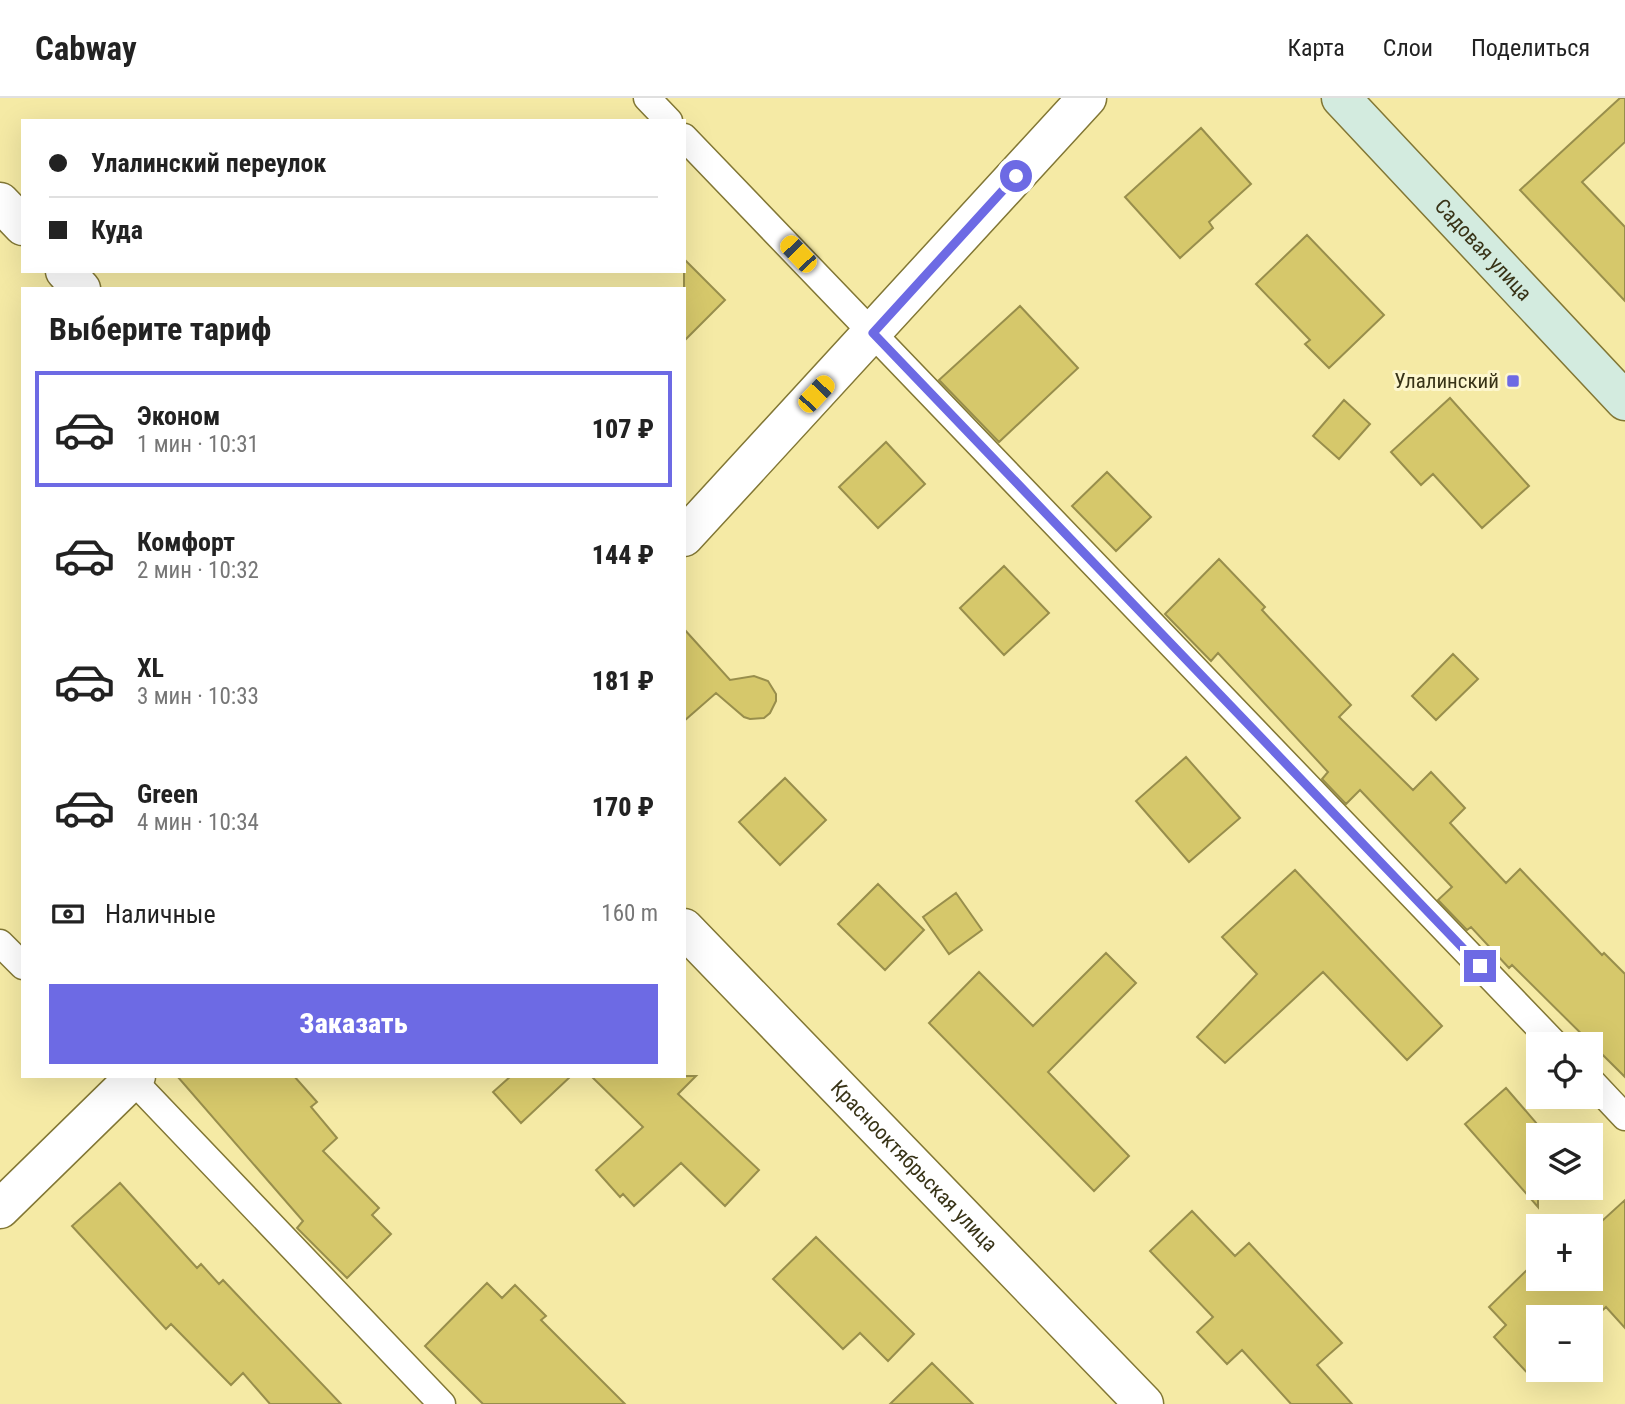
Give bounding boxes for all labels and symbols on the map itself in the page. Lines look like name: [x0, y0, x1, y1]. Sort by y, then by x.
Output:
route start: [1000, 160, 1032, 192]
street label: Садовая улица: [1430, 194, 1537, 305]
car: [776, 232, 821, 276]
place label: Улалинский: [1394, 369, 1499, 393]
car: [794, 371, 839, 417]
marker: Улалинский: [1505, 373, 1521, 389]
route end: [1464, 950, 1496, 982]
street label: Краснооктябрьская улица: [826, 1075, 1002, 1257]

